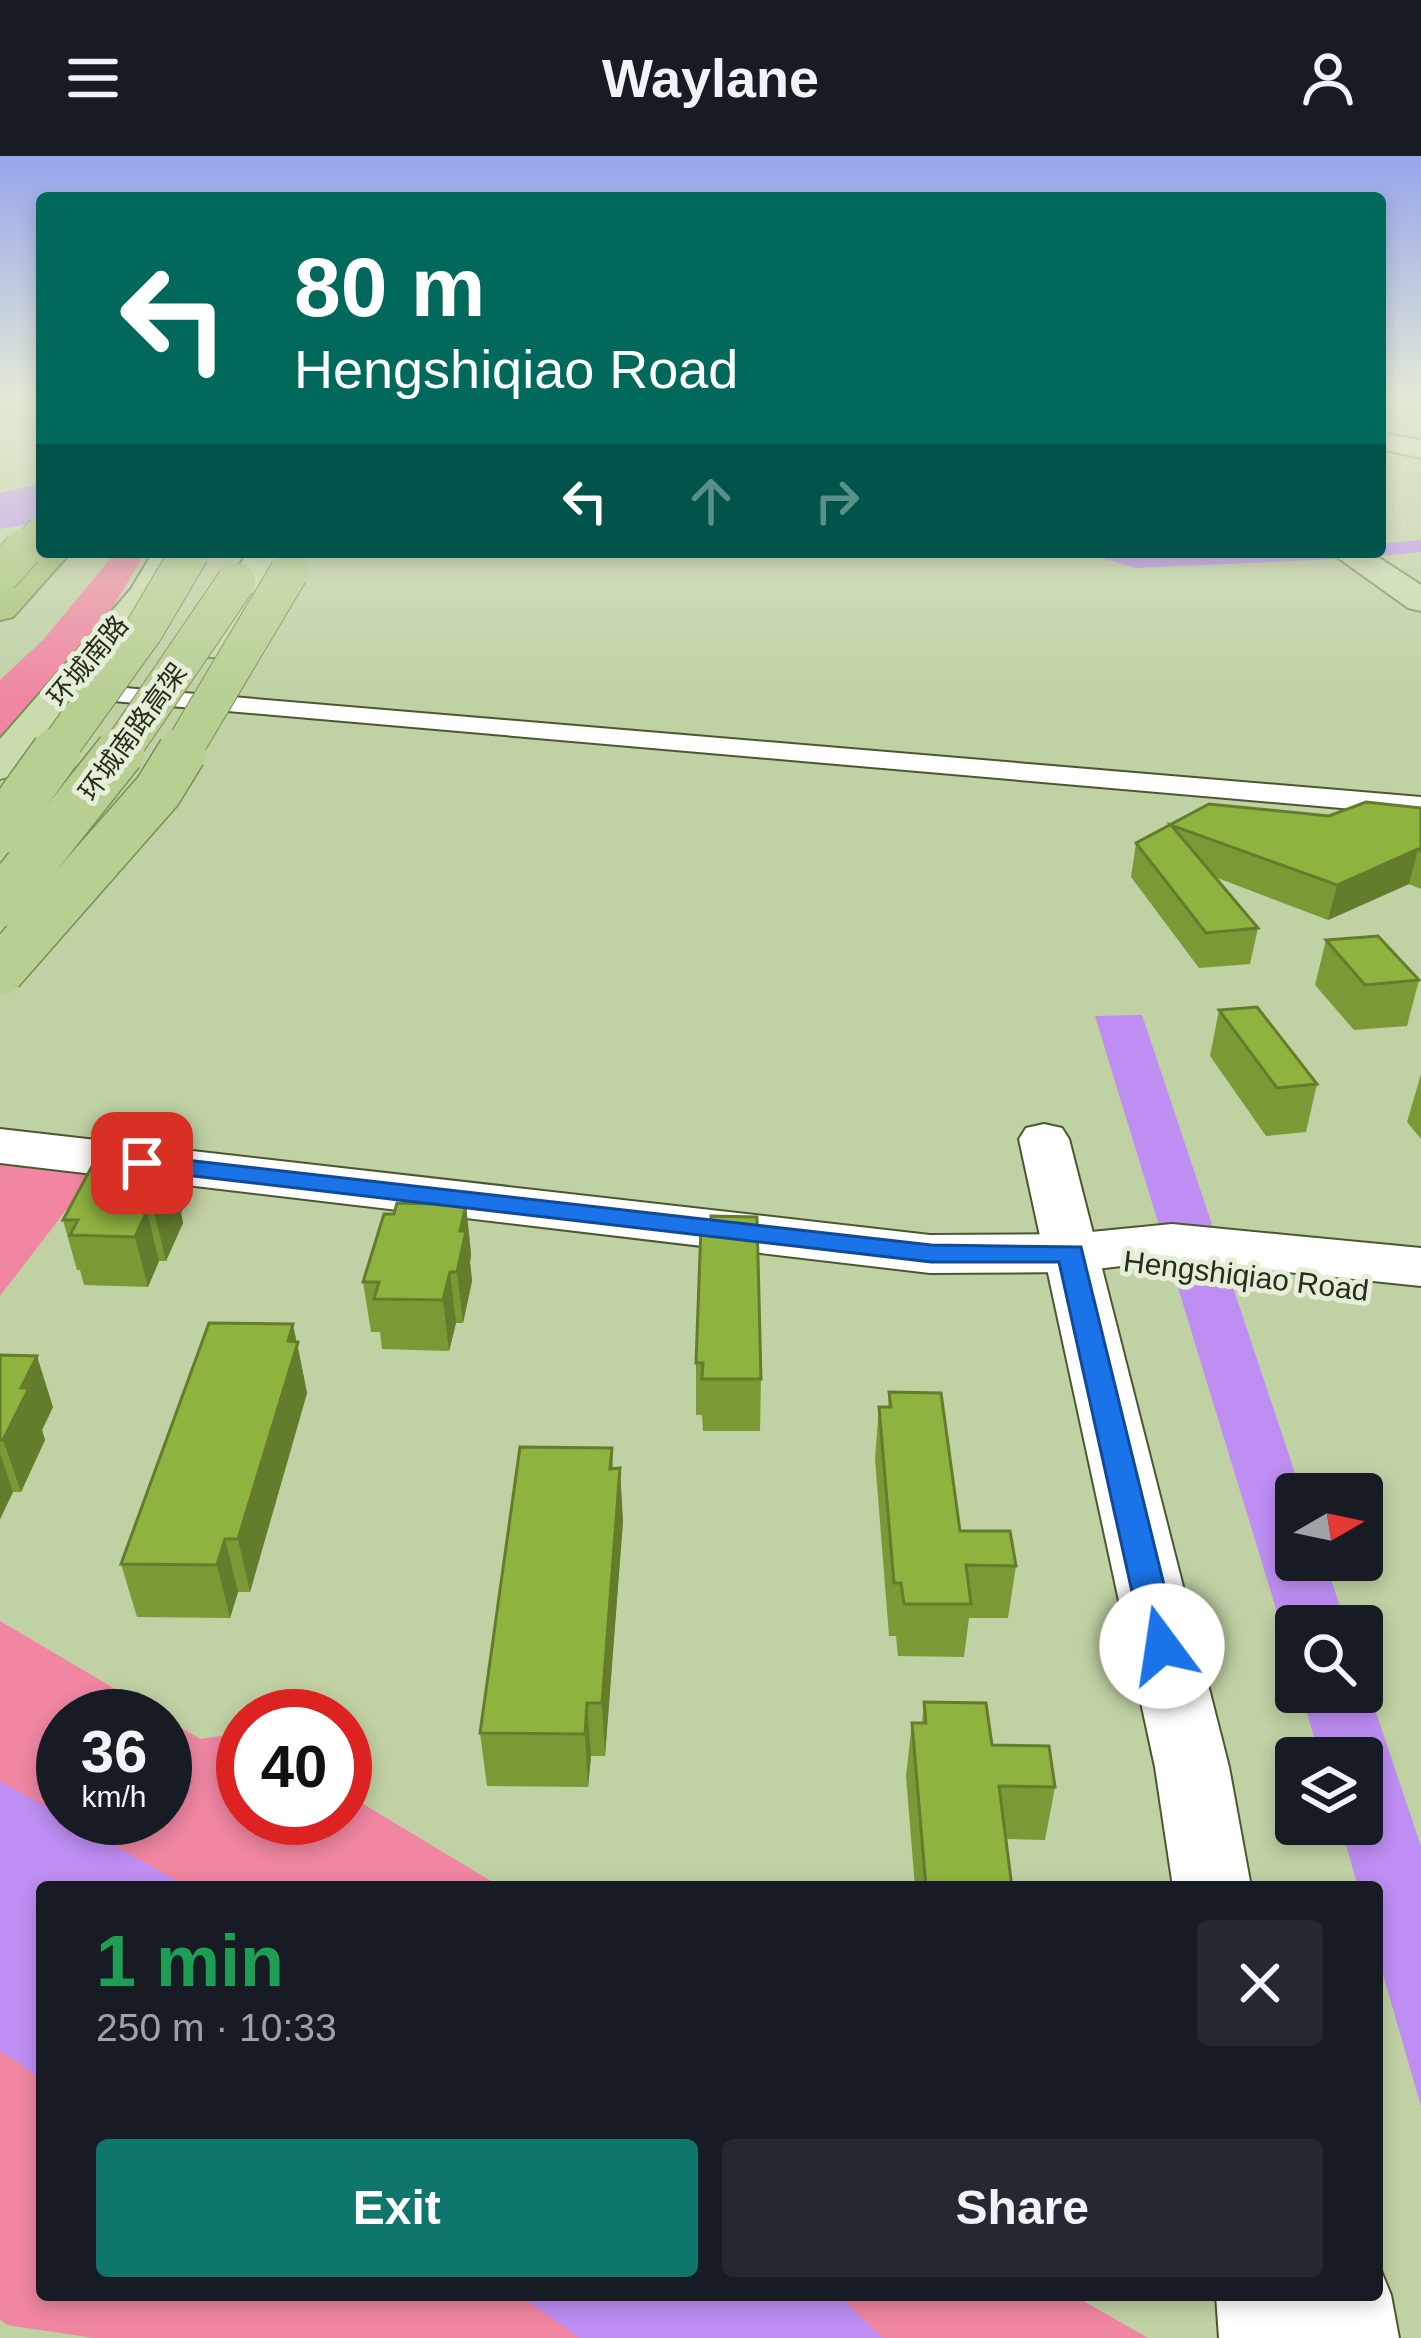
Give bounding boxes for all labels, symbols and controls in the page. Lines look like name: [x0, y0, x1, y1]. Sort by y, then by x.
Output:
icon: menu: [60, 45, 126, 111]
icon: person: [1295, 45, 1361, 111]
text: Waylane: [602, 48, 819, 108]
icon: left: [96, 240, 252, 396]
text: 80 m: [294, 240, 485, 334]
text: Hengshiqiao Road: [294, 339, 738, 399]
icon: left: [552, 468, 618, 534]
icon: ahead: [678, 468, 744, 534]
icon: right: [804, 468, 870, 534]
street label: 环城南路: [42, 610, 134, 712]
street label: 环城南路高架: [73, 658, 193, 806]
pin: [91, 1112, 193, 1214]
icon: arrive: [109, 1130, 175, 1196]
street label: Hengshiqiao Road: [1122, 1244, 1371, 1307]
north arrow: [1275, 1473, 1383, 1581]
map controls: [1275, 1473, 1383, 1845]
position arrow: [1099, 1583, 1225, 1709]
button: search: [1275, 1605, 1383, 1713]
speed limit sign: 40: [216, 1689, 372, 1845]
text: 36: [81, 1718, 147, 1785]
button: layers: [1275, 1737, 1383, 1845]
text: km/h: [81, 1780, 147, 1813]
button: close: [1197, 1920, 1323, 2046]
text: 1 min: [96, 1921, 284, 2001]
text: 250 m · 10:33: [96, 2006, 337, 2049]
button: Exit: [96, 2139, 698, 2277]
button: Share: [722, 2139, 1323, 2277]

